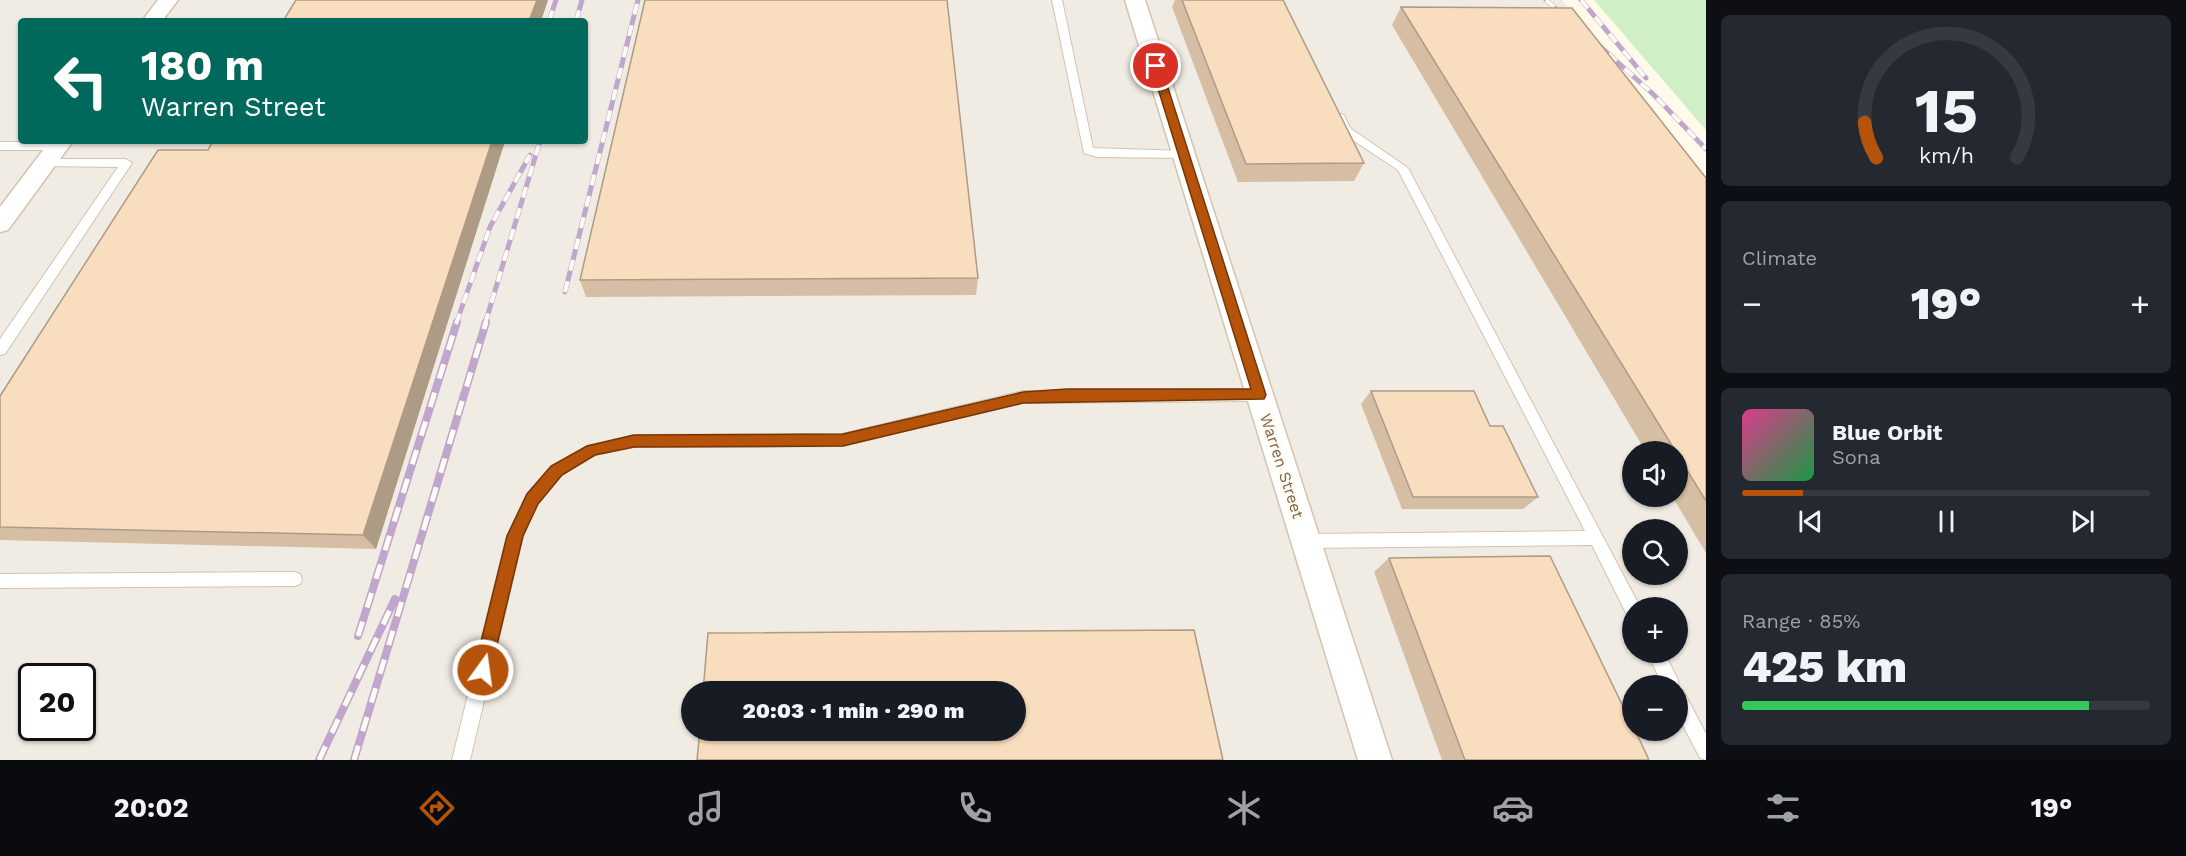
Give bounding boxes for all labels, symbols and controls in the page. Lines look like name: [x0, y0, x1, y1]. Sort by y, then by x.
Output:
pin: [1130, 40, 1181, 91]
text: 180 m: [141, 41, 264, 90]
icon: left: [42, 42, 120, 120]
icon: arrive: [1139, 49, 1172, 82]
text: 15: [1914, 74, 1978, 147]
text: Warren Street: [141, 91, 326, 123]
text: km/h: [1918, 143, 1974, 168]
text: Climate: [1742, 246, 1817, 270]
text: 19°: [1911, 277, 1981, 330]
text: −: [1742, 284, 1762, 323]
text: +: [2130, 284, 2150, 323]
street label: Warren Street: [1256, 411, 1308, 521]
text: Blue Orbit: [1832, 420, 1942, 445]
map controls: [1622, 441, 1688, 741]
button: sound: [1622, 441, 1688, 507]
text: Sona: [1832, 445, 1881, 469]
icon: previous: [1794, 505, 1827, 538]
icon: pause: [1930, 505, 1963, 538]
icon: next: [2066, 505, 2099, 538]
button: search: [1622, 519, 1688, 585]
button: +: [1622, 597, 1688, 663]
text: Range · 85%: [1742, 609, 1860, 633]
position arrow: [451, 638, 515, 702]
text: 425 km: [1742, 640, 1907, 693]
speed limit sign: 20: [18, 663, 96, 741]
button: −: [1622, 675, 1688, 741]
text: 20:03 · 1 min · 290 m: [743, 698, 964, 723]
icon: directions: [416, 787, 458, 829]
icon: music: [685, 787, 727, 829]
icon: phone: [954, 787, 996, 829]
icon: climate: [1223, 787, 1265, 829]
icon: car: [1492, 787, 1534, 829]
icon: filters: [1762, 787, 1804, 829]
text: 20:02: [114, 792, 189, 824]
text: 19°: [2031, 792, 2072, 824]

